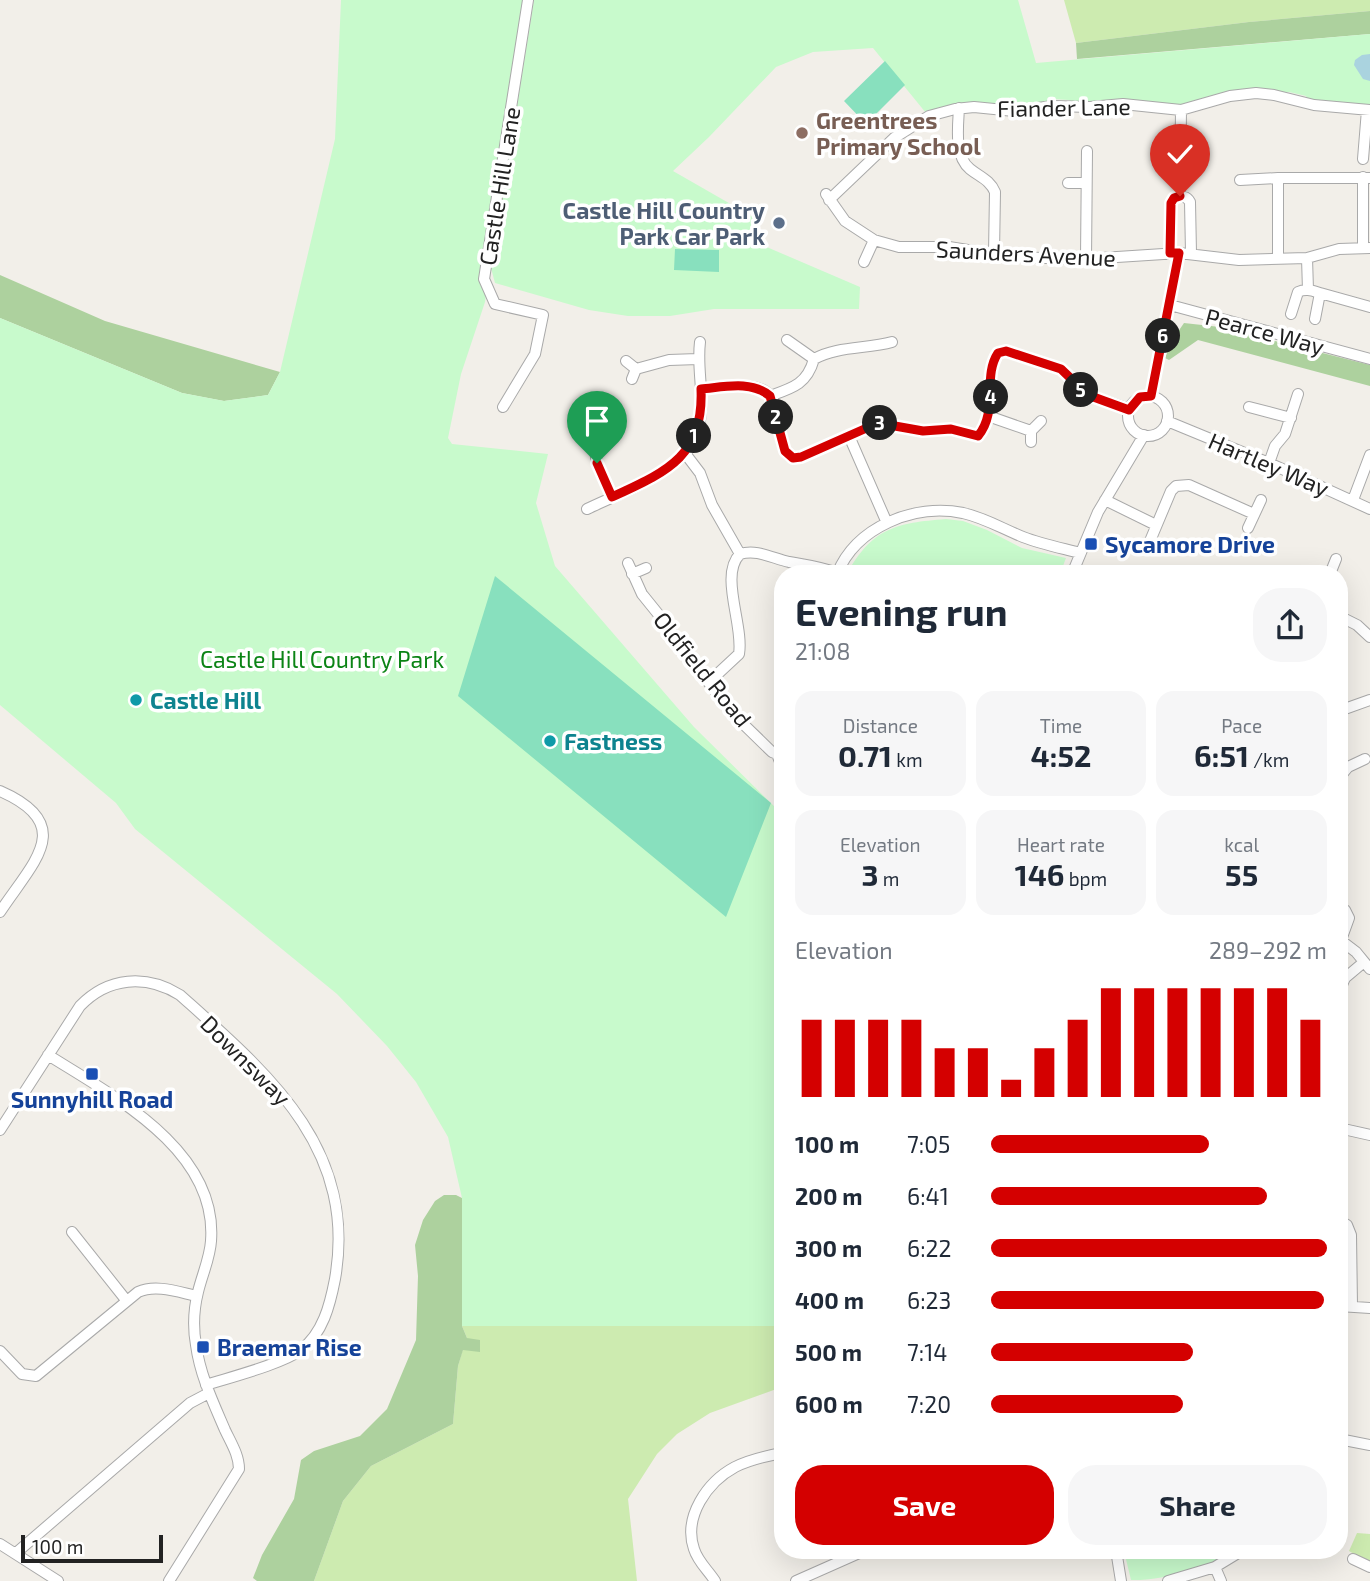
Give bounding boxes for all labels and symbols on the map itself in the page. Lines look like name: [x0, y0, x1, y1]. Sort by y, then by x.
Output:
street label: Fiander Lane: [997, 92, 1131, 122]
street label: Castle Hill Lane: [473, 105, 525, 267]
place label: Greentrees Primary School: [816, 106, 981, 160]
pin: [1150, 124, 1210, 196]
marker: Greentrees Primary School: [794, 125, 810, 141]
place label: Castle Hill Country Park Car Park: [563, 196, 765, 250]
marker: Castle Hill Country Park Car Park: [771, 215, 787, 231]
street label: Saunders Avenue: [935, 234, 1117, 272]
street label: Pearce Way: [1203, 302, 1327, 360]
pin: 6: [1146, 318, 1180, 354]
pin: 5: [1064, 372, 1098, 408]
pin: 4: [974, 380, 1009, 414]
pin: [567, 391, 627, 463]
pin: 2: [758, 400, 794, 434]
pin: 3: [862, 406, 898, 440]
pin: 1: [676, 418, 712, 453]
street label: Hartley Way: [1205, 426, 1333, 502]
place label: Sycamore Drive: [1105, 530, 1275, 558]
marker: Sycamore Drive: [1083, 536, 1099, 552]
street label: Oldfield Road: [648, 606, 758, 732]
park label: Castle Hill Country Park: [200, 645, 444, 673]
place label: Castle Hill: [150, 686, 262, 714]
marker: Castle Hill: [128, 692, 144, 708]
place label: Fastness: [564, 727, 662, 755]
marker: Fastness: [542, 733, 558, 749]
street label: Downsway: [195, 1009, 297, 1111]
marker: Sunnyhill Road: [84, 1066, 100, 1082]
place label: Sunnyhill Road: [11, 1085, 173, 1113]
place label: Braemar Rise: [217, 1333, 362, 1361]
marker: Braemar Rise: [195, 1339, 211, 1355]
scale bar: [21, 1532, 163, 1564]

